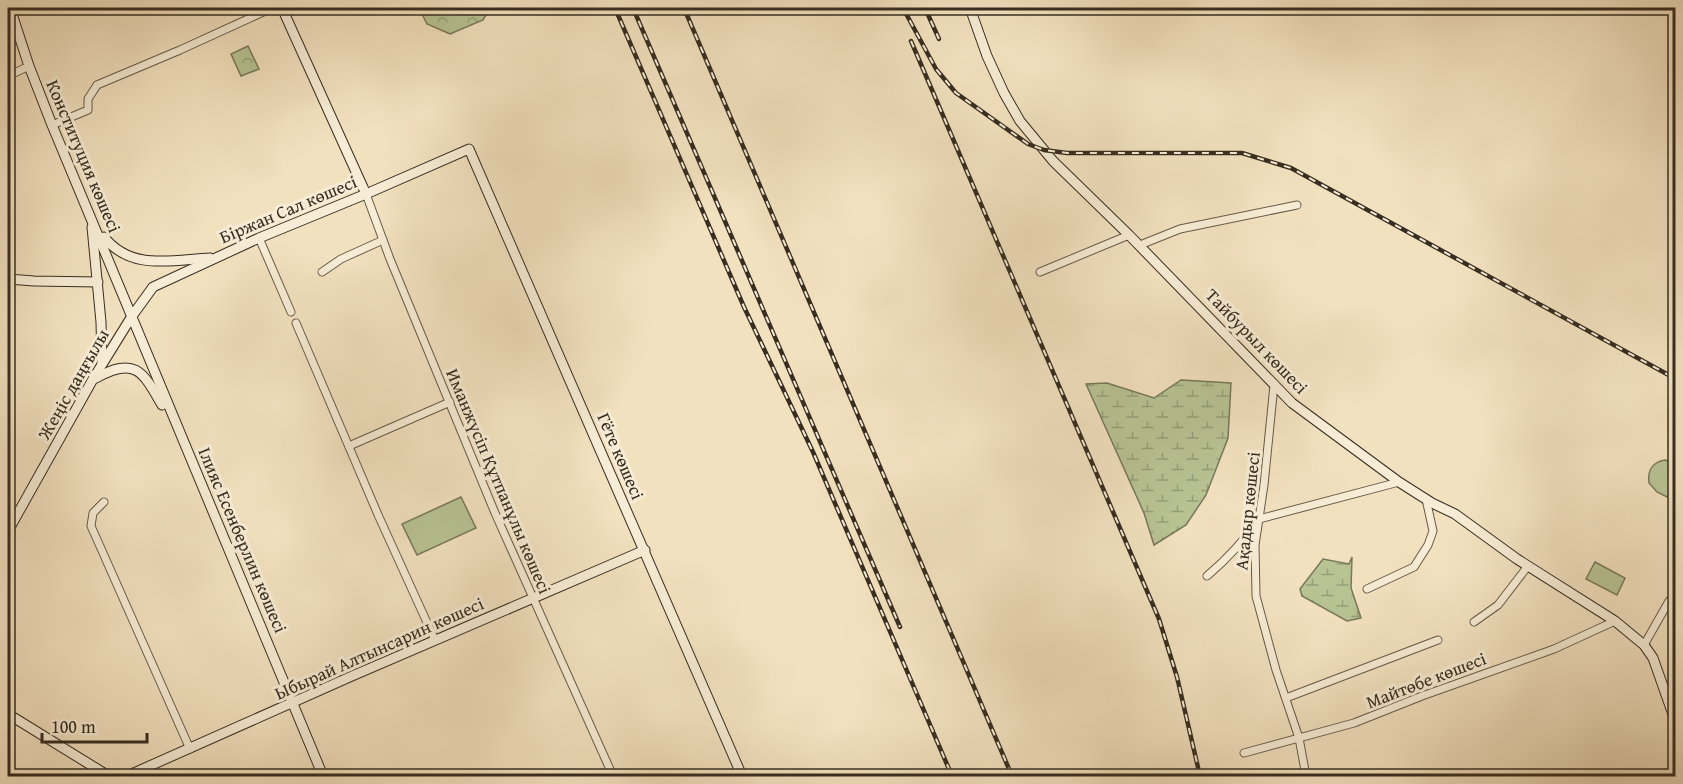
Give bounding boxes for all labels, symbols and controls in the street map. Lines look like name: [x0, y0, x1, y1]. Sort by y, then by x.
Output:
street label: Конституция көшесі: [40, 75, 128, 237]
street label: Біржан Сал көшесі: [215, 168, 361, 250]
street label: Тайбурыл көшесі: [1199, 282, 1315, 400]
street label: Жеңіс даңғылы: [30, 323, 116, 445]
street label: Иманжүсіп Құтпанұлы көшесі: [439, 364, 559, 598]
street label: Гёте көшесі: [591, 408, 651, 504]
street label: Ілияс Есенберлин көшесі: [192, 443, 294, 637]
street label: Ақадыр көшесі: [1227, 451, 1267, 571]
street label: Ыбырай Алтынсарин көшесі: [270, 590, 488, 706]
street label: Майтөбе көшесі: [1362, 645, 1490, 715]
scale bar: [42, 706, 147, 744]
text: 100 m: [51, 713, 96, 740]

